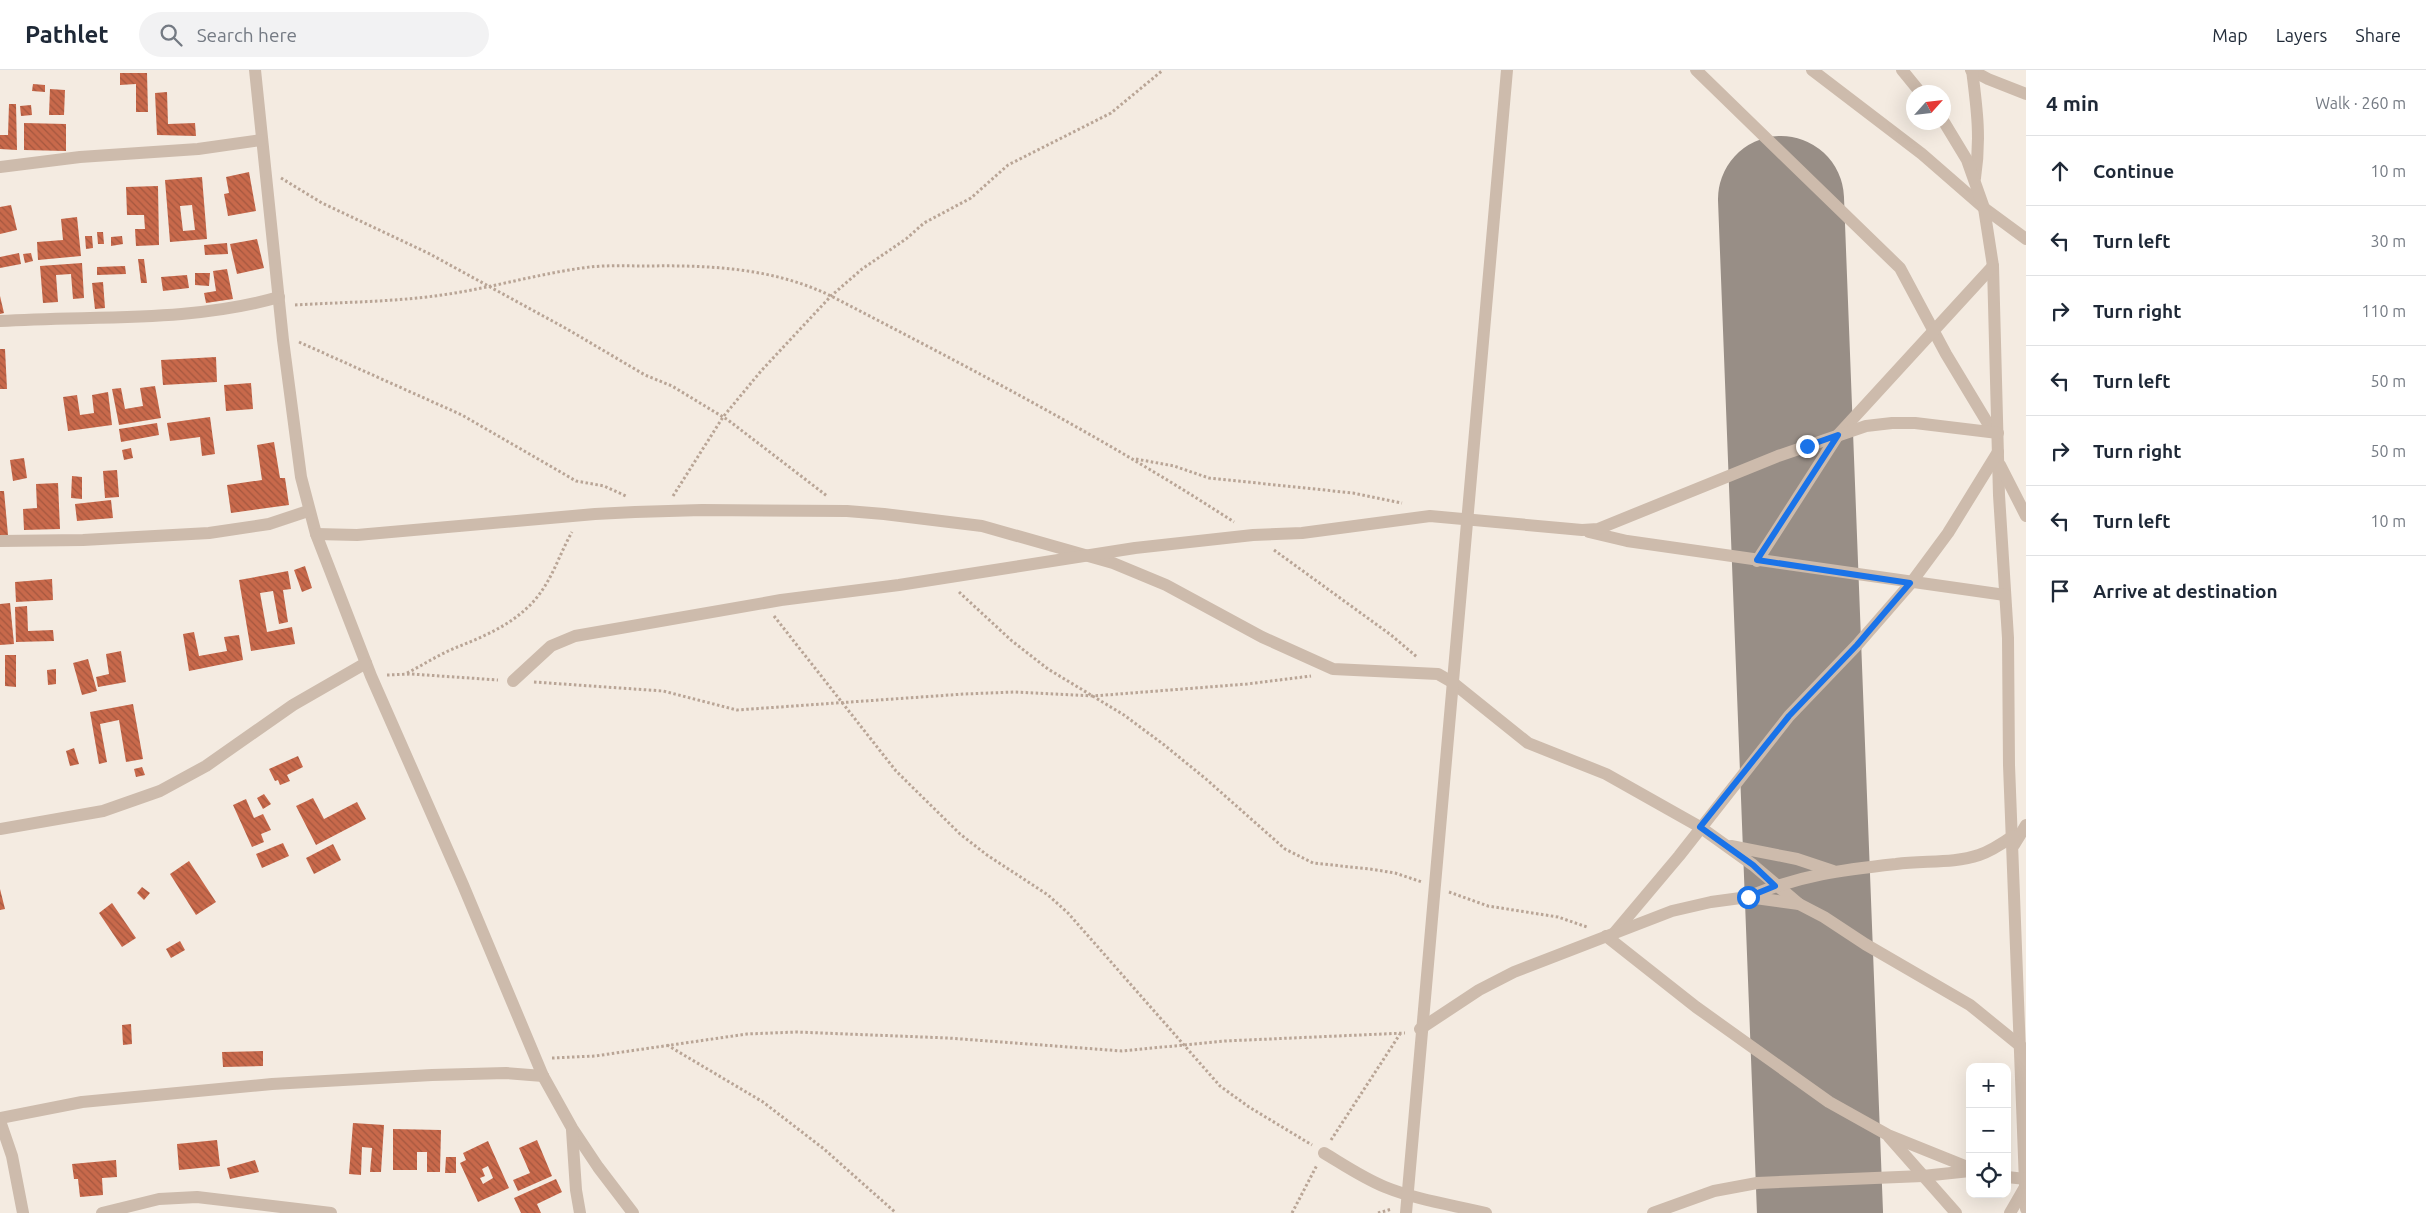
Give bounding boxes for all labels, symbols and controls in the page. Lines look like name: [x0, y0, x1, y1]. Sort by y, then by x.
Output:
search box: [139, 12, 489, 57]
text: Pathlet: [25, 21, 109, 48]
icon: search: [157, 21, 185, 49]
text: Search here: [197, 24, 297, 46]
text: Map: [2212, 25, 2248, 45]
text: Layers: [2276, 25, 2327, 45]
text: Share: [2355, 25, 2401, 45]
north arrow: [1906, 85, 1951, 130]
text: 4 min: [2046, 91, 2099, 115]
text: Walk · 260 m: [2315, 94, 2406, 112]
icon: ahead: [2046, 157, 2074, 185]
text: Continue: [2093, 160, 2174, 182]
text: 10 m: [2370, 162, 2406, 180]
icon: left: [2046, 227, 2074, 255]
text: Turn left: [2093, 230, 2171, 252]
text: 30 m: [2370, 232, 2406, 250]
icon: right: [2046, 297, 2074, 325]
text: Turn right: [2093, 300, 2181, 322]
text: 110 m: [2361, 302, 2406, 320]
icon: left: [2046, 367, 2074, 395]
text: Turn left: [2093, 370, 2171, 392]
text: 50 m: [2370, 372, 2406, 390]
route end: [1796, 435, 1819, 458]
icon: right: [2046, 437, 2074, 465]
text: Turn right: [2093, 440, 2181, 462]
text: 50 m: [2370, 442, 2406, 460]
icon: left: [2046, 507, 2074, 535]
text: Turn left: [2093, 510, 2171, 532]
text: 10 m: [2370, 512, 2406, 530]
icon: arrive: [2046, 577, 2074, 605]
text: Arrive at destination: [2093, 580, 2278, 602]
route start: [1737, 886, 1760, 909]
map controls: [1966, 1063, 2011, 1198]
button: +: [1966, 1063, 2011, 1108]
button: −: [1966, 1108, 2011, 1153]
button: locate: [1966, 1153, 2011, 1198]

